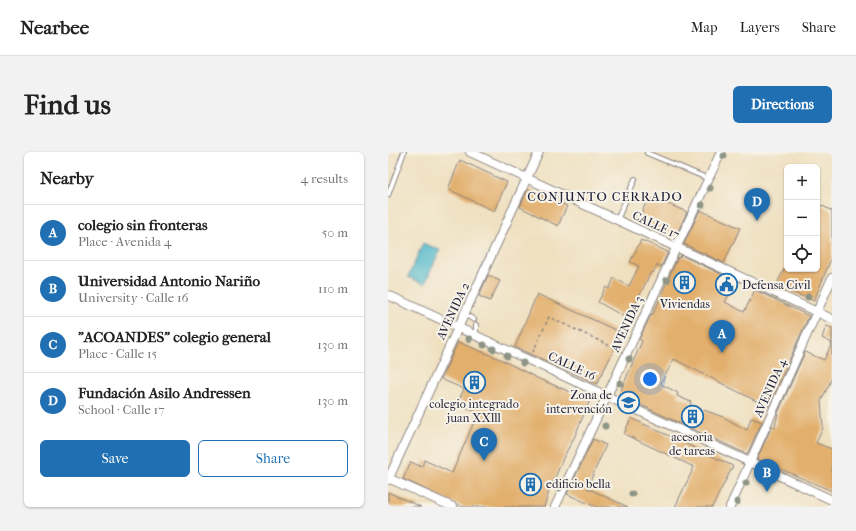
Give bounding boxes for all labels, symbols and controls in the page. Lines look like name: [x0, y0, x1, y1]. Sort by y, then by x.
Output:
text: Nearbee: [20, 17, 89, 39]
text: Map: [691, 19, 718, 36]
text: Layers: [740, 19, 780, 36]
text: Share: [802, 19, 836, 36]
button: Directions: [733, 86, 832, 123]
text: Find us: [24, 88, 111, 121]
map controls: [784, 164, 820, 272]
button: +: [784, 164, 820, 200]
text: Nearby: [40, 168, 94, 188]
text: 4 results: [301, 171, 348, 186]
pin: D: [744, 188, 770, 221]
district label: CONJUNTO CERRADO: [527, 189, 683, 204]
button: −: [784, 200, 820, 236]
street label: CALLE 17: [630, 208, 682, 242]
text: colegio sin fronteras: [78, 216, 208, 234]
text: A: [49, 225, 57, 240]
text: 50 m: [322, 225, 348, 240]
text: Place · Avenida 4: [78, 234, 172, 249]
button: locate: [784, 236, 820, 272]
building icon: Viviendas: [672, 270, 698, 296]
text: Universidad Antonio Nariño: [78, 272, 260, 290]
public building icon: Defensa Civil: [713, 272, 739, 298]
place label: Defensa Civil: [742, 278, 811, 292]
street label: AVENIDA 2: [433, 280, 472, 343]
text: B: [49, 281, 57, 296]
text: 110 m: [318, 281, 348, 296]
text: University · Calle 16: [78, 290, 189, 305]
street label: AVENIDA 3: [608, 294, 646, 355]
place label: Viviendas: [659, 297, 711, 311]
pin: A: [709, 320, 735, 353]
text: "ACOANDES" colegio general: [78, 328, 271, 346]
text: C: [49, 337, 57, 352]
text: 130 m: [317, 337, 348, 352]
text: Place · Calle 15: [78, 346, 157, 361]
street label: CALLE 16: [546, 349, 598, 383]
street label: AVENIDA 4: [751, 356, 789, 420]
your location: [640, 369, 660, 389]
building icon: colegio integrado juan XXlll: [461, 370, 487, 396]
text: Fundación Asilo Andressen: [78, 384, 251, 402]
place label: Zona de intervención: [546, 388, 612, 416]
school or university icon: Zona de intervención: [615, 389, 641, 415]
text: D: [48, 393, 58, 408]
text: 130 m: [317, 393, 348, 408]
place label: colegio integrado juan XXlll: [429, 397, 519, 425]
text: School · Calle 17: [78, 402, 165, 417]
building icon: acesoria de tareas: [679, 403, 705, 429]
pin: C: [471, 428, 497, 461]
place label: acesoria de tareas: [669, 430, 715, 458]
button: Save: [40, 440, 190, 477]
button: Share: [198, 440, 348, 477]
pin: B: [754, 459, 780, 492]
building icon: edificio bella: [517, 471, 543, 497]
place label: edificio bella: [546, 477, 611, 491]

